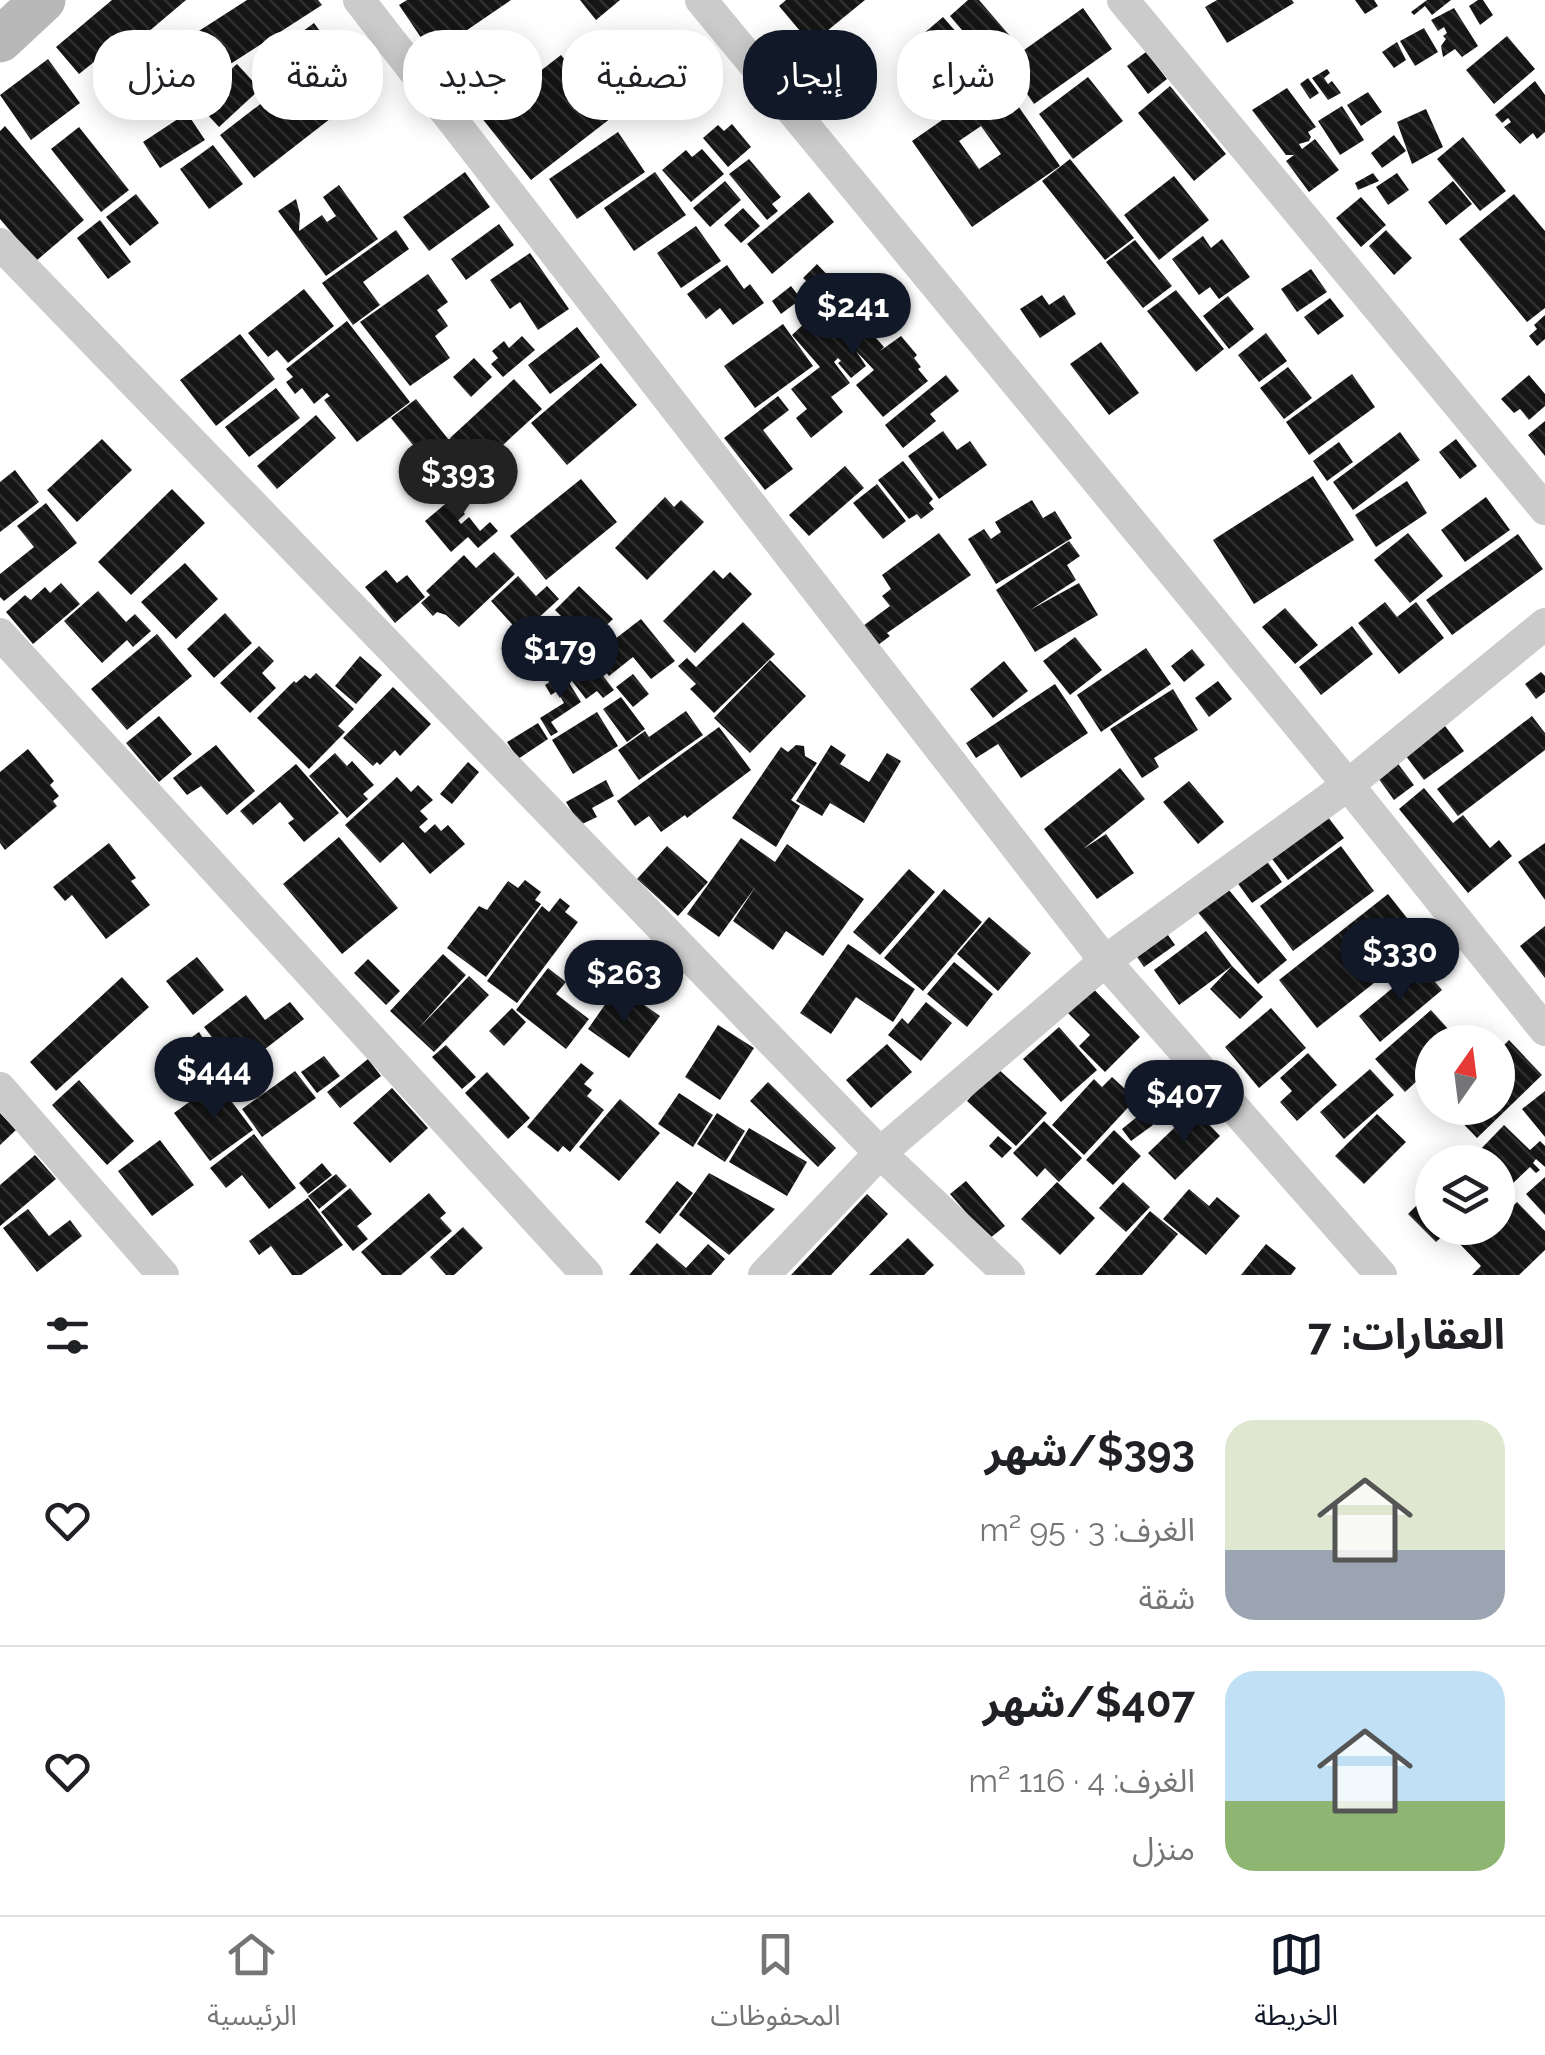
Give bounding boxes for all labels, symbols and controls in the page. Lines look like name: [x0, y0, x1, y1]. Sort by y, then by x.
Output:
chip: منزل: [93, 30, 232, 120]
chip: شقة: [252, 30, 383, 120]
chip: جديد: [403, 30, 542, 120]
chip: تصفية: [562, 30, 723, 120]
chip: إيجار: [743, 30, 877, 120]
chip: شراء: [897, 30, 1030, 120]
pin: $241: [794, 273, 912, 358]
text: $241: [817, 287, 889, 324]
pin: $393: [399, 439, 517, 524]
text: $393: [421, 453, 495, 490]
pin: $179: [501, 616, 619, 701]
text: $179: [524, 630, 596, 667]
pin: $330: [1341, 918, 1459, 1003]
text: $330: [1362, 932, 1438, 969]
pin: $263: [565, 940, 683, 1025]
text: $263: [586, 954, 662, 991]
north arrow: [1415, 1025, 1515, 1125]
map controls: [1415, 1025, 1515, 1245]
pin: $444: [155, 1037, 273, 1122]
text: $444: [176, 1051, 252, 1088]
pin: $407: [1125, 1060, 1243, 1145]
text: $407: [1146, 1074, 1222, 1111]
button: layers: [1415, 1145, 1515, 1245]
icon: filters: [40, 1308, 95, 1363]
text: العقارات: 7: [1308, 1310, 1505, 1359]
text: $393/شهر: [985, 1427, 1195, 1476]
icon: home: [1305, 1460, 1425, 1580]
icon: heart: [40, 1493, 95, 1548]
text: الغرف: 3 · 95 m²: [979, 1511, 1195, 1548]
text: شقة: [1139, 1579, 1195, 1616]
text: $407/شهر: [983, 1678, 1195, 1727]
icon: home: [1305, 1711, 1425, 1831]
icon: heart: [40, 1744, 95, 1799]
text: الغرف: 4 · 116 m²: [968, 1762, 1195, 1799]
text: منزل: [1132, 1830, 1195, 1867]
tab: الرئيسية: [207, 1927, 297, 2046]
tab: المحفوظات: [711, 1927, 841, 2046]
tab: الخريطة: [1254, 1927, 1338, 2046]

